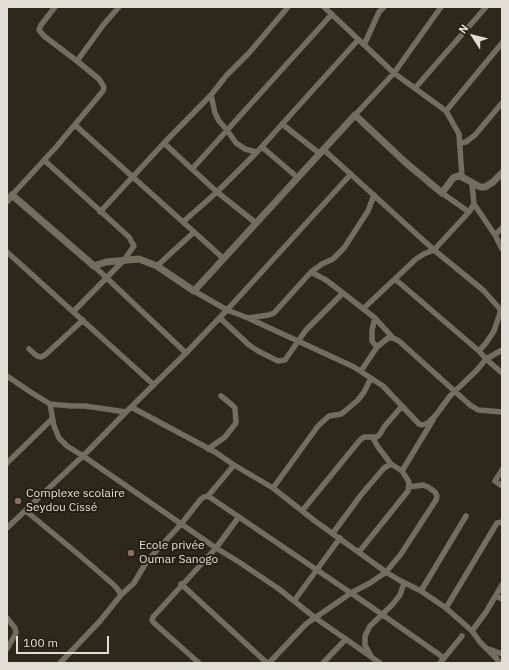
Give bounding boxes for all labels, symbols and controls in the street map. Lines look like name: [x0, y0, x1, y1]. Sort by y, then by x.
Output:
north arrow: [453, 16, 493, 56]
text: N: [455, 22, 471, 36]
place label: Complexe scolaire Seydou Cissé: [26, 487, 125, 515]
marker: Complexe scolaire Seydou Cissé: [13, 496, 23, 506]
place label: Ecole privée Oumar Sanogo: [139, 539, 218, 567]
marker: Ecole privée Oumar Sanogo: [126, 548, 136, 558]
scale bar: [18, 628, 111, 654]
text: 100 m: [23, 635, 58, 650]

